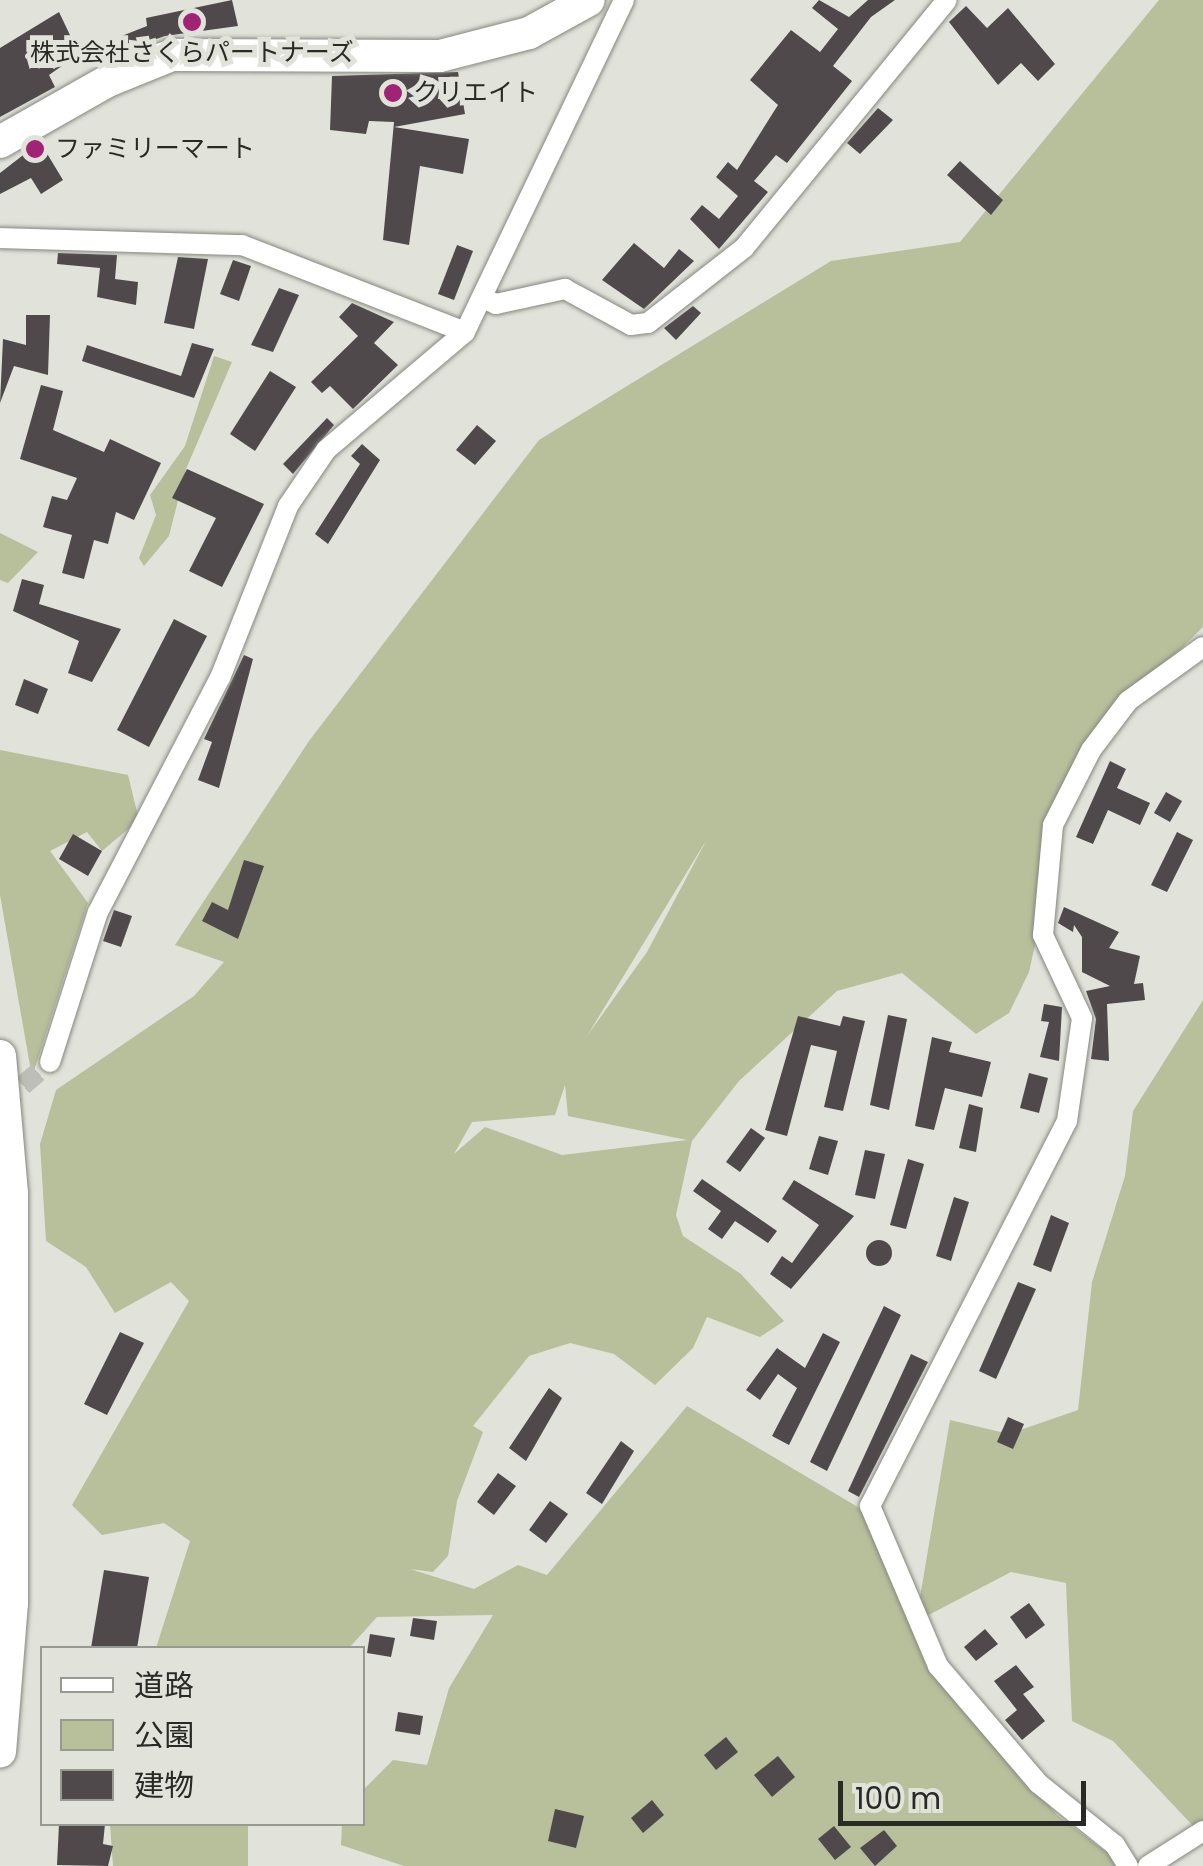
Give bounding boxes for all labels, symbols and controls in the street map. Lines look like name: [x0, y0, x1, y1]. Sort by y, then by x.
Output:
marker: 株式会社さくらパートナーズ: [181, 11, 203, 33]
place label: 株式会社さくらパートナーズ: [30, 38, 354, 68]
place label: クリエイト: [413, 78, 538, 108]
marker: クリエイト: [382, 82, 404, 104]
place label: ファミリーマート: [55, 134, 255, 164]
marker: ファミリーマート: [24, 138, 46, 160]
legend: [40, 1646, 365, 1826]
text: 道路: [134, 1664, 194, 1707]
text: 公園: [134, 1714, 194, 1757]
scale bar: [843, 1761, 1090, 1823]
text: 建物: [134, 1764, 194, 1807]
text: 100 m: [855, 1777, 941, 1820]

